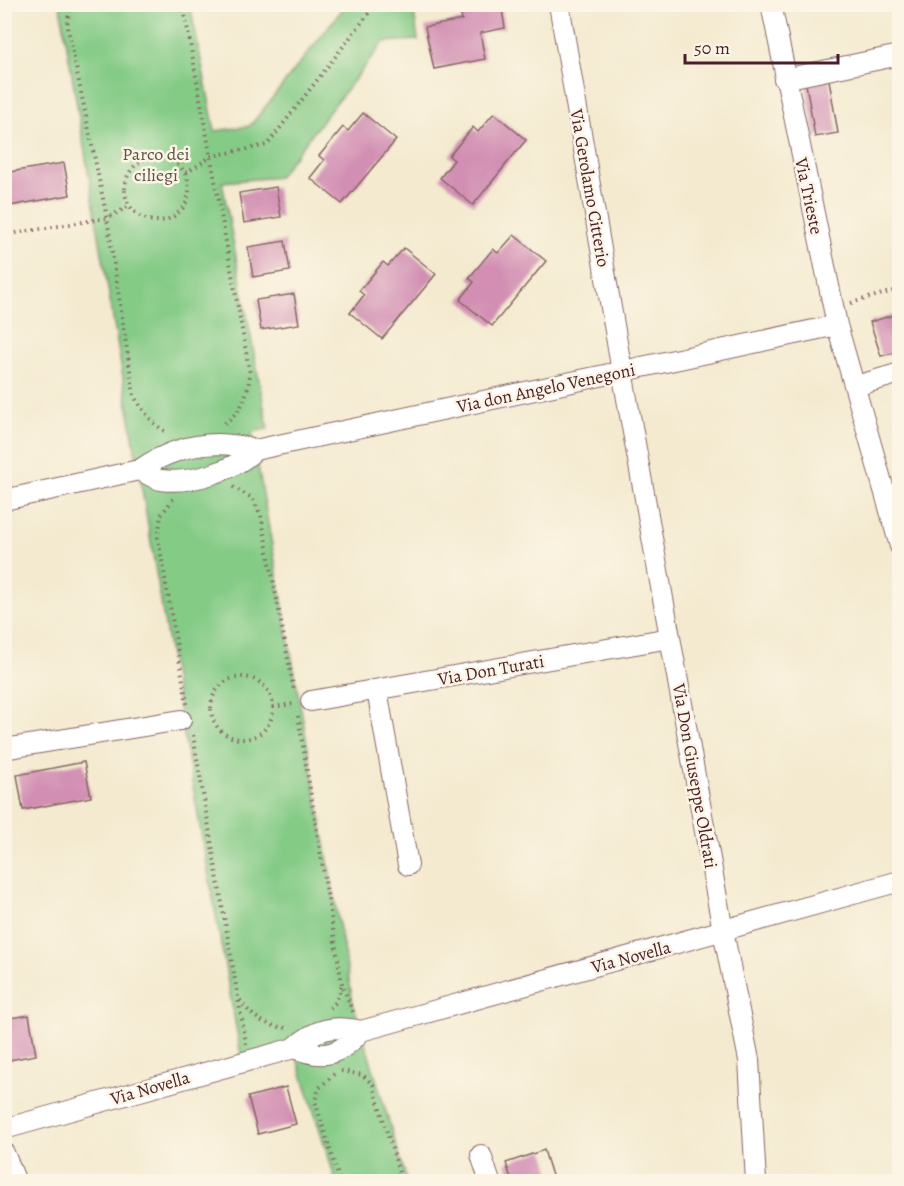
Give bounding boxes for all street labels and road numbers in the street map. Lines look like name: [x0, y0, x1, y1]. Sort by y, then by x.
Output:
street label: Via Gerolamo Citterio: [564, 106, 616, 269]
street label: Via Trieste: [789, 154, 829, 237]
street label: Via don Angelo Venegoni: [454, 357, 637, 419]
street label: Via Don Turati: [435, 649, 546, 691]
street label: Via Don Giuseppe Oldrati: [667, 681, 723, 870]
street label: Via Novella: [588, 935, 674, 979]
street label: Via Novella: [107, 1065, 193, 1111]

